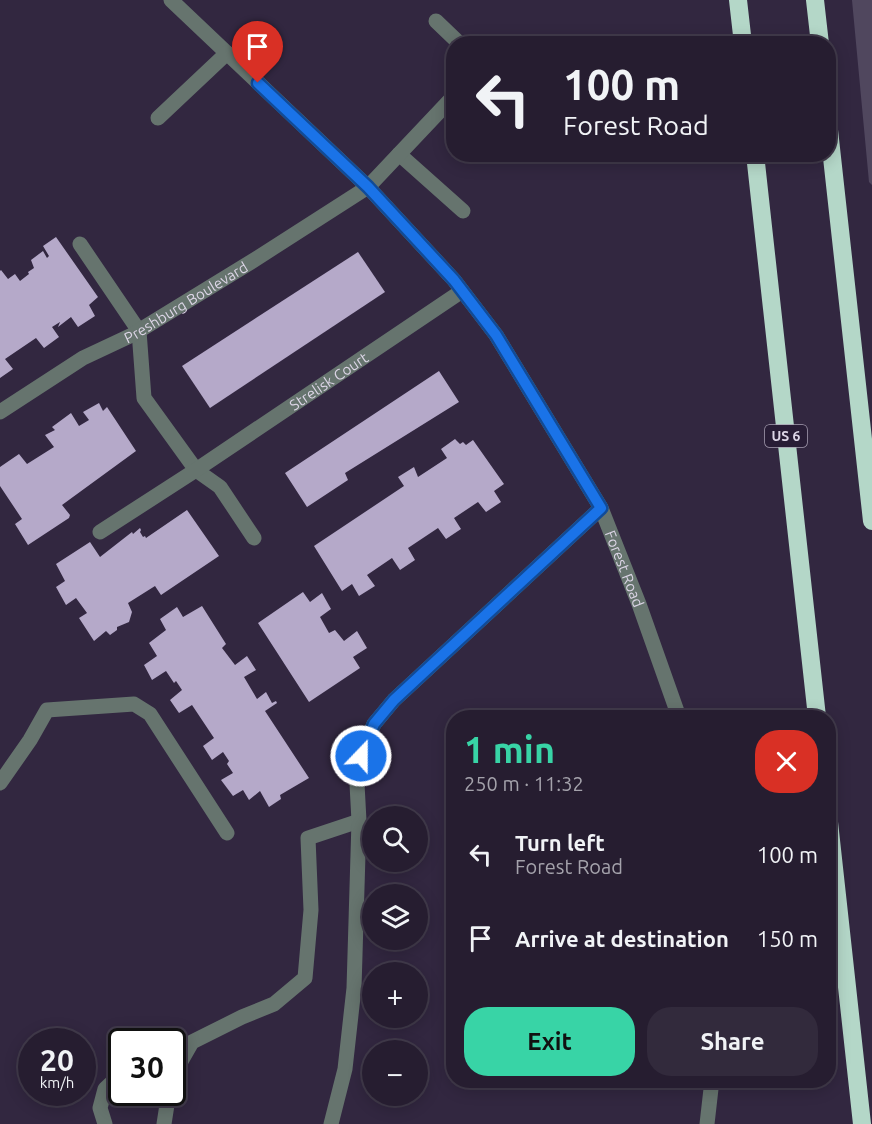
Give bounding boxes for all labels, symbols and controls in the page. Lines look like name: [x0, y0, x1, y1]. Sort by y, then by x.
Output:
pin: [232, 21, 283, 83]
icon: arrive: [241, 30, 274, 63]
icon: left: [464, 60, 542, 138]
text: 100 m: [563, 61, 680, 108]
text: Forest Road: [563, 110, 709, 140]
street label: Preshburg Boulevard: [121, 258, 250, 346]
street label: Strelisk Court: [286, 348, 371, 413]
road number: US 6: [765, 425, 807, 447]
street label: Forest Road: [602, 528, 648, 609]
position arrow: [329, 724, 393, 788]
text: 1 min: [464, 729, 555, 770]
button: close: [755, 730, 818, 793]
text: 250 m · 11:32: [464, 772, 584, 795]
map controls: [362, 806, 428, 1106]
button: search: [362, 806, 428, 872]
text: Turn left: [515, 830, 605, 855]
icon: left: [464, 838, 497, 871]
text: 100 m: [757, 842, 818, 867]
text: Forest Road: [515, 855, 623, 878]
button: layers: [362, 884, 428, 950]
icon: arrive: [464, 922, 497, 955]
text: Arrive at destination: [515, 926, 729, 951]
text: 150 m: [757, 926, 818, 951]
button: +: [362, 962, 428, 1028]
button: Exit: [464, 1007, 635, 1076]
button: Share: [647, 1007, 818, 1076]
speed limit sign: 30: [108, 1028, 186, 1106]
button: −: [362, 1040, 428, 1106]
text: 20: [40, 1043, 74, 1077]
text: km/h: [40, 1074, 74, 1091]

